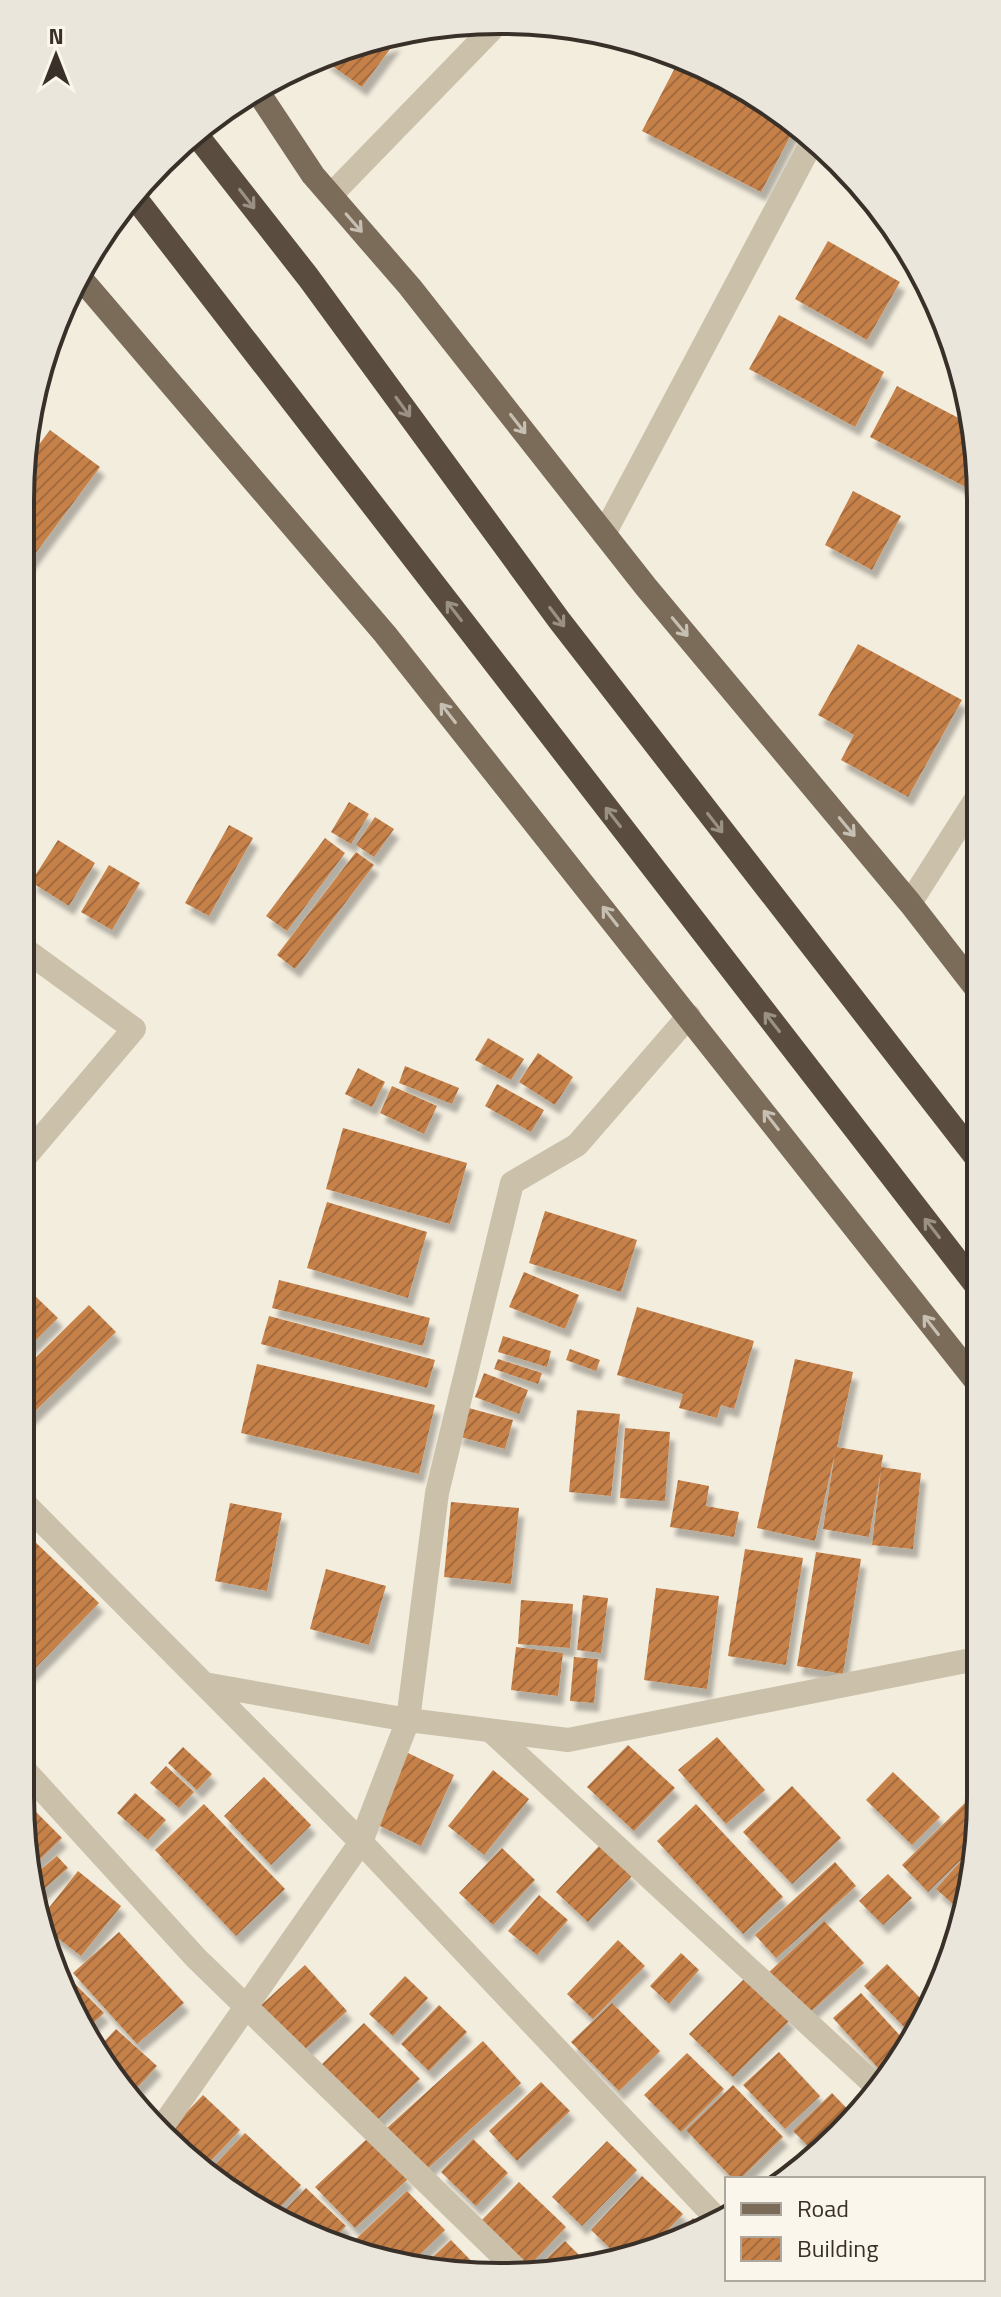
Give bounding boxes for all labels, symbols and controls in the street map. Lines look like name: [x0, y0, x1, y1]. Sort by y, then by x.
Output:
north arrow: [16, 16, 96, 96]
text: N: [48, 19, 64, 53]
one-way arrow: [239, 188, 256, 209]
one-way arrow: [345, 212, 363, 232]
one-way arrow: [395, 396, 412, 417]
one-way arrow: [509, 413, 527, 434]
one-way arrow: [446, 601, 463, 622]
one-way arrow: [548, 606, 565, 627]
one-way arrow: [671, 617, 689, 637]
one-way arrow: [439, 703, 457, 724]
one-way arrow: [605, 806, 622, 828]
one-way arrow: [707, 812, 724, 833]
one-way arrow: [838, 816, 856, 837]
one-way arrow: [601, 906, 618, 927]
one-way arrow: [764, 1012, 781, 1033]
one-way arrow: [762, 1110, 779, 1131]
one-way arrow: [923, 1218, 940, 1239]
one-way arrow: [923, 1315, 940, 1336]
legend: [725, 2177, 985, 2281]
text: Road: [797, 2190, 849, 2226]
text: Building: [797, 2230, 879, 2266]

